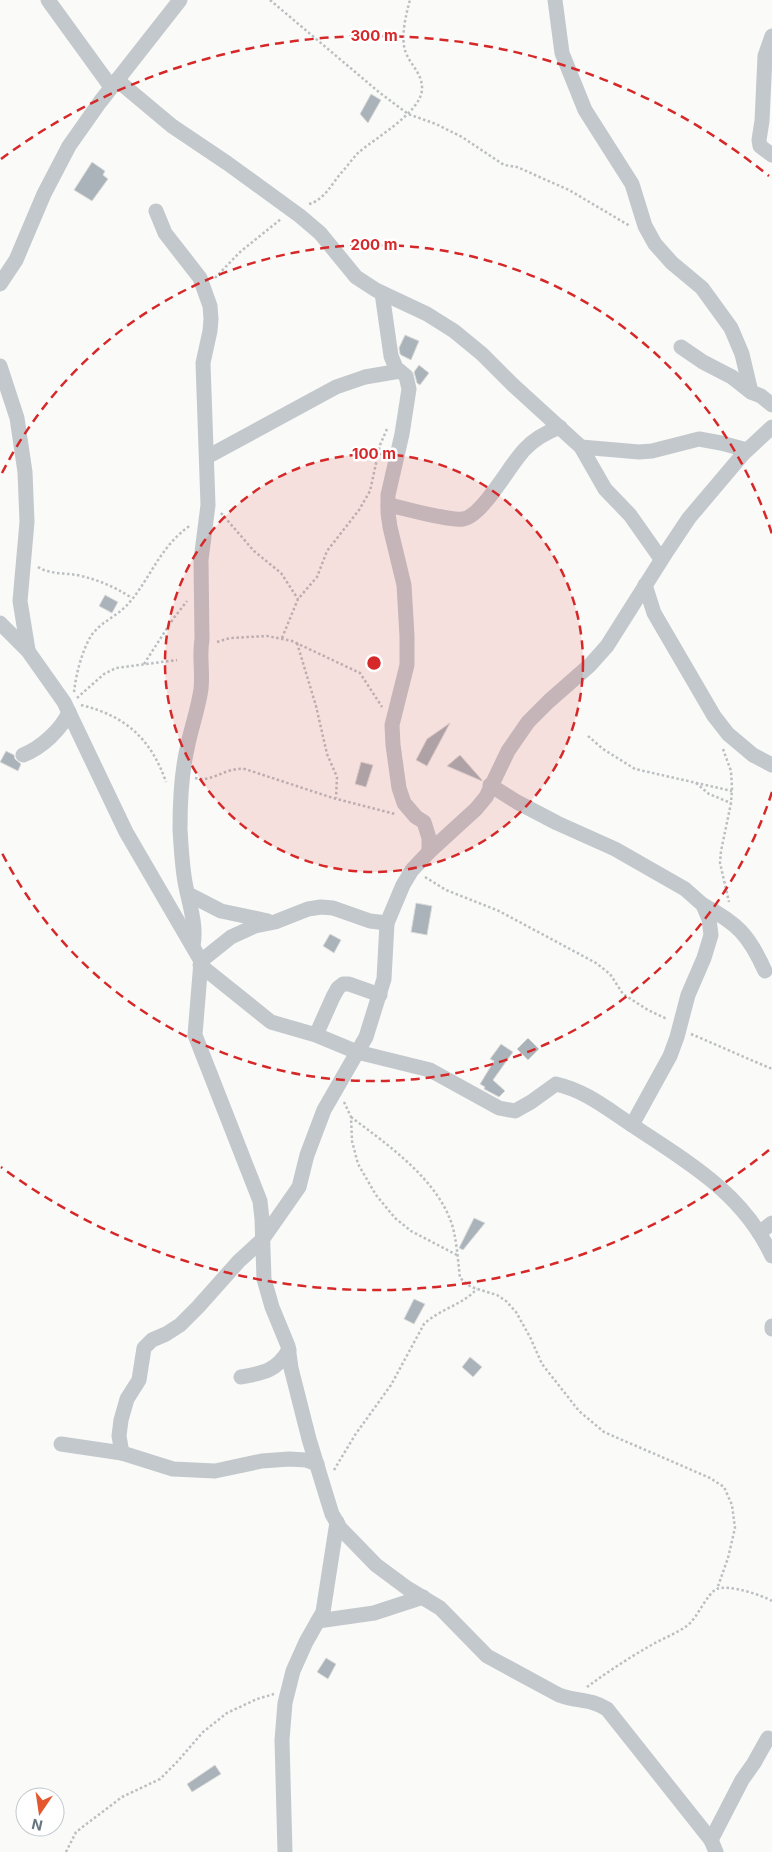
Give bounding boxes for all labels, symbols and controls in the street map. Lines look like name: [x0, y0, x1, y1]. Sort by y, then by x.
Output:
text: 300 m: [350, 26, 398, 45]
text: 200 m: [351, 235, 397, 254]
text: 100 m: [352, 444, 396, 463]
centre of rings: [365, 654, 383, 672]
north arrow: [15, 1787, 65, 1837]
text: N: [30, 1816, 44, 1835]

